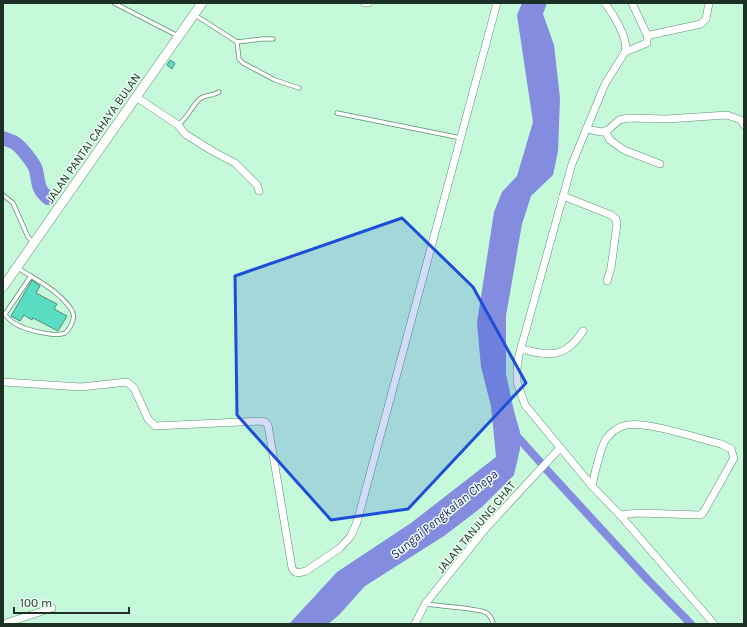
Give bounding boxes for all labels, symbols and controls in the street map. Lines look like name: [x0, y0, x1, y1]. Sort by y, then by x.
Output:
street label: JALAN PANTAI CAHAYA BULAN: [43, 70, 143, 206]
water label: Sungai Pengkalan Chepa: [387, 466, 501, 562]
street label: JALAN TANJUNG CHAT: [434, 478, 518, 576]
scale bar: [14, 589, 129, 615]
text: 100 m: [20, 596, 52, 610]

